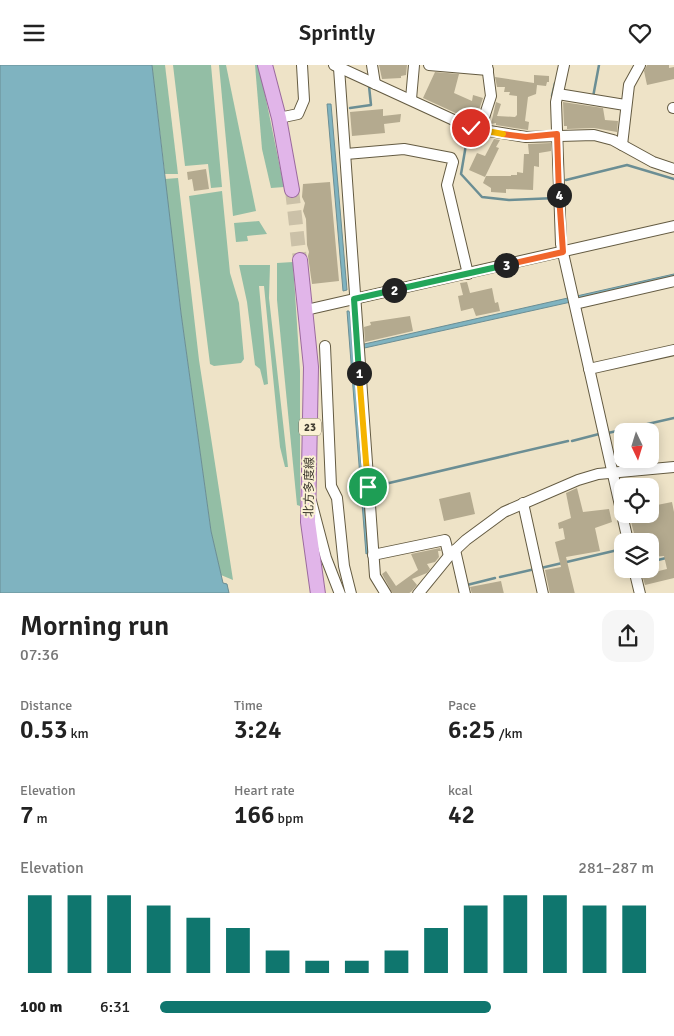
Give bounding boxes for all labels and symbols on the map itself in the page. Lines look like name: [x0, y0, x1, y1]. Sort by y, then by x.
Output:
pin: [450, 107, 492, 149]
pin: 4: [546, 183, 572, 207]
pin: 3: [494, 253, 518, 277]
pin: 2: [382, 277, 406, 303]
pin: 1: [346, 361, 372, 385]
road number: 23: [299, 419, 321, 436]
north arrow: [614, 423, 659, 467]
street label: 北方多度線: [301, 457, 318, 517]
pin: [347, 466, 389, 508]

